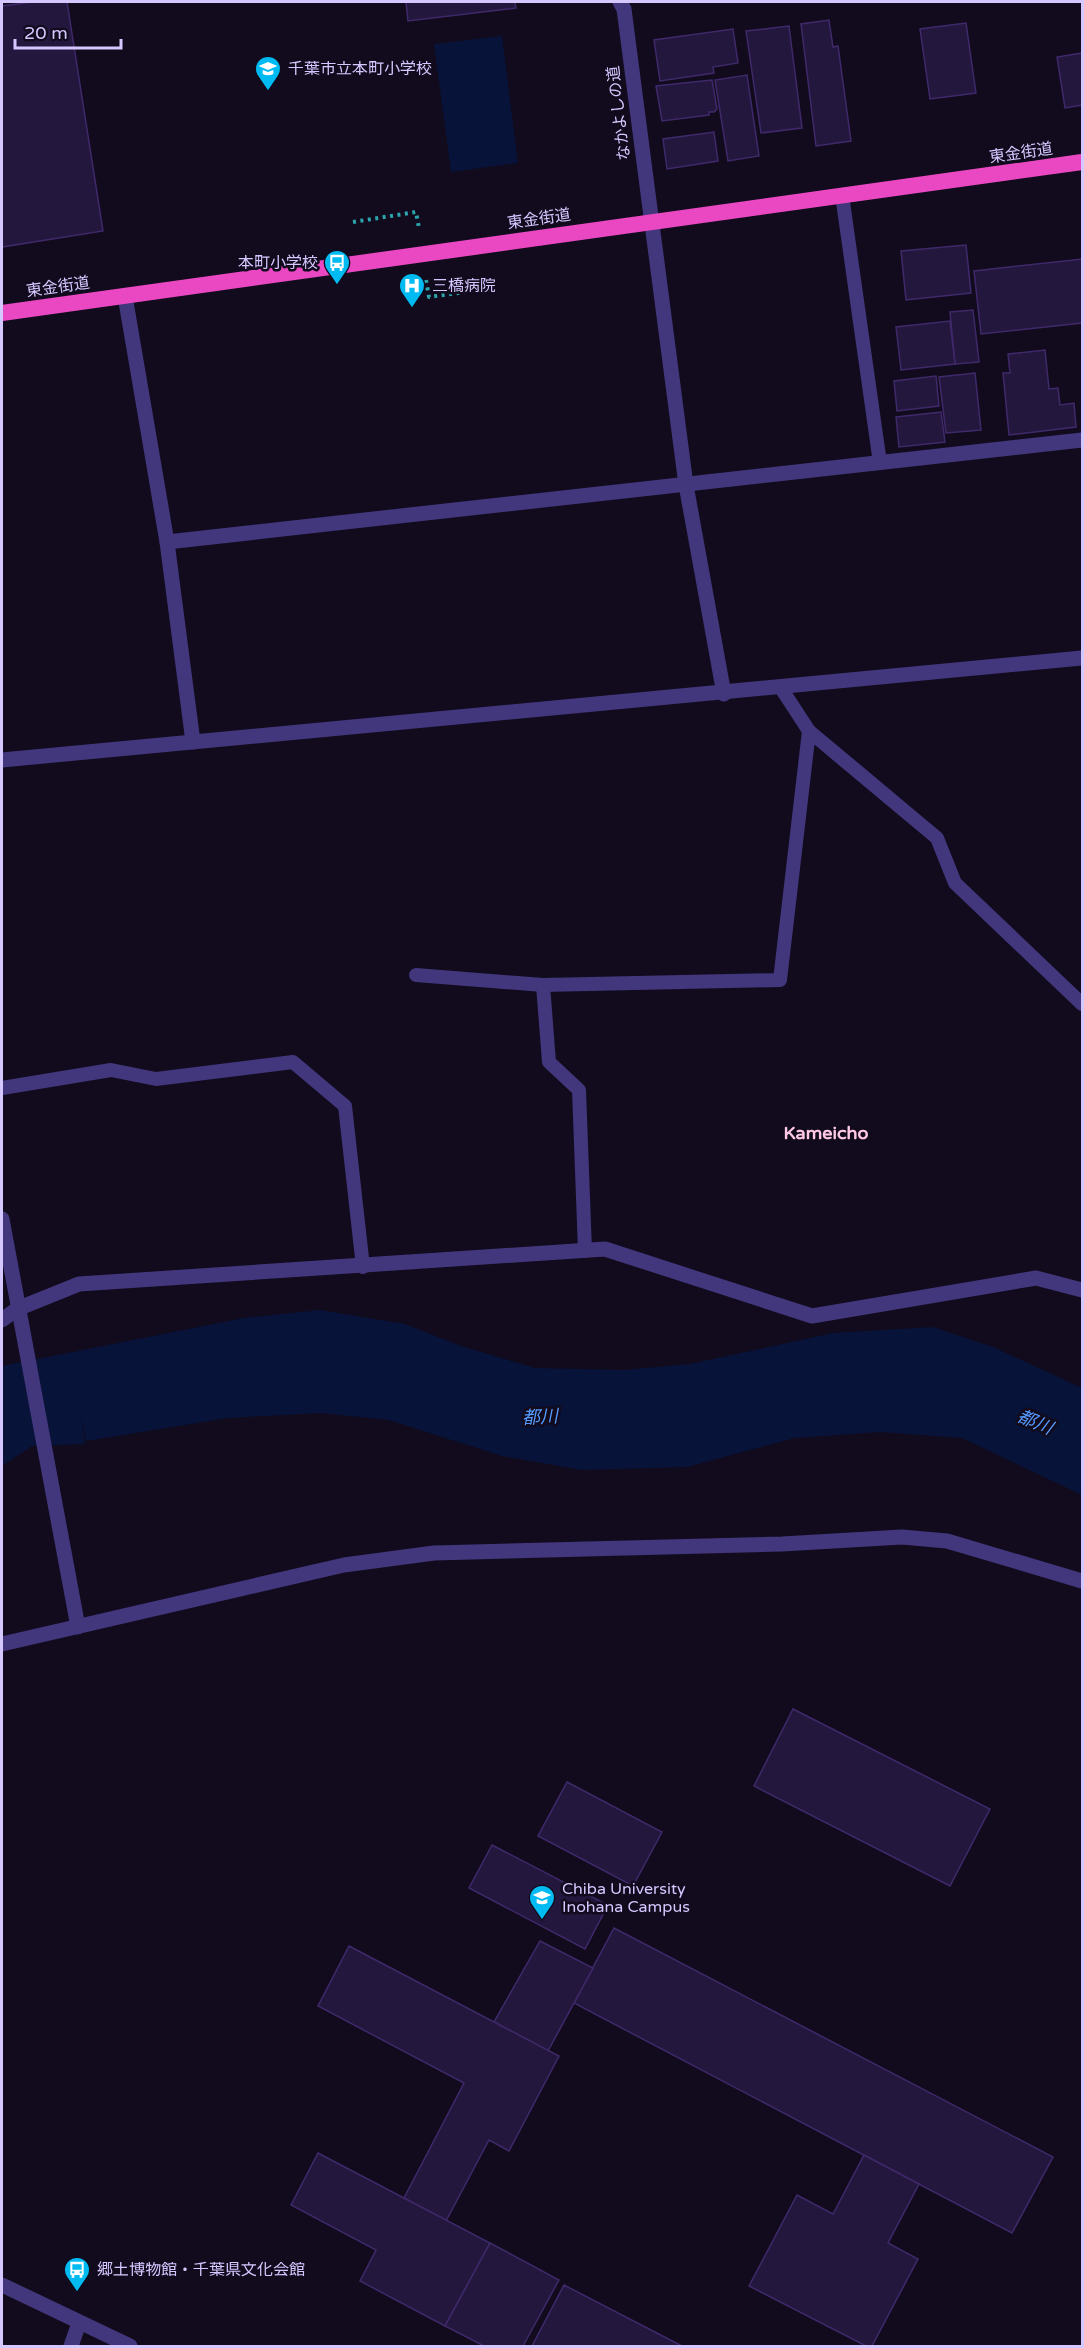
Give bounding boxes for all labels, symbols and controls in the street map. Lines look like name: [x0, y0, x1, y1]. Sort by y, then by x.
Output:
scale bar: [15, 12, 122, 50]
text: 20 m: [24, 22, 68, 44]
school or university icon: 千葉市立本町小学校: [253, 54, 283, 92]
place label: 千葉市立本町小学校: [288, 59, 432, 79]
street label: なかよしの道: [603, 65, 635, 161]
street label: 東金街道: [988, 139, 1054, 167]
street label: 東金街道: [506, 205, 572, 233]
bus stop icon: 本町小学校: [322, 248, 352, 286]
place label: 本町小学校: [238, 253, 318, 273]
hospital icon: 三橋病院: [397, 271, 427, 309]
street label: 東金街道: [25, 273, 91, 301]
place label: 三橋病院: [432, 276, 496, 296]
district label: Kameicho: [784, 1122, 868, 1144]
water label: 都川: [521, 1405, 561, 1429]
water label: 都川: [1014, 1405, 1058, 1440]
place label: Chiba University Inohana Campus: [562, 1879, 690, 1917]
school or university icon: Chiba University Inohana Campus: [527, 1883, 557, 1921]
bus stop icon: 郷土博物館・千葉県文化会館: [62, 2255, 92, 2293]
place label: 郷土博物館・千葉県文化会館: [97, 2260, 305, 2280]

